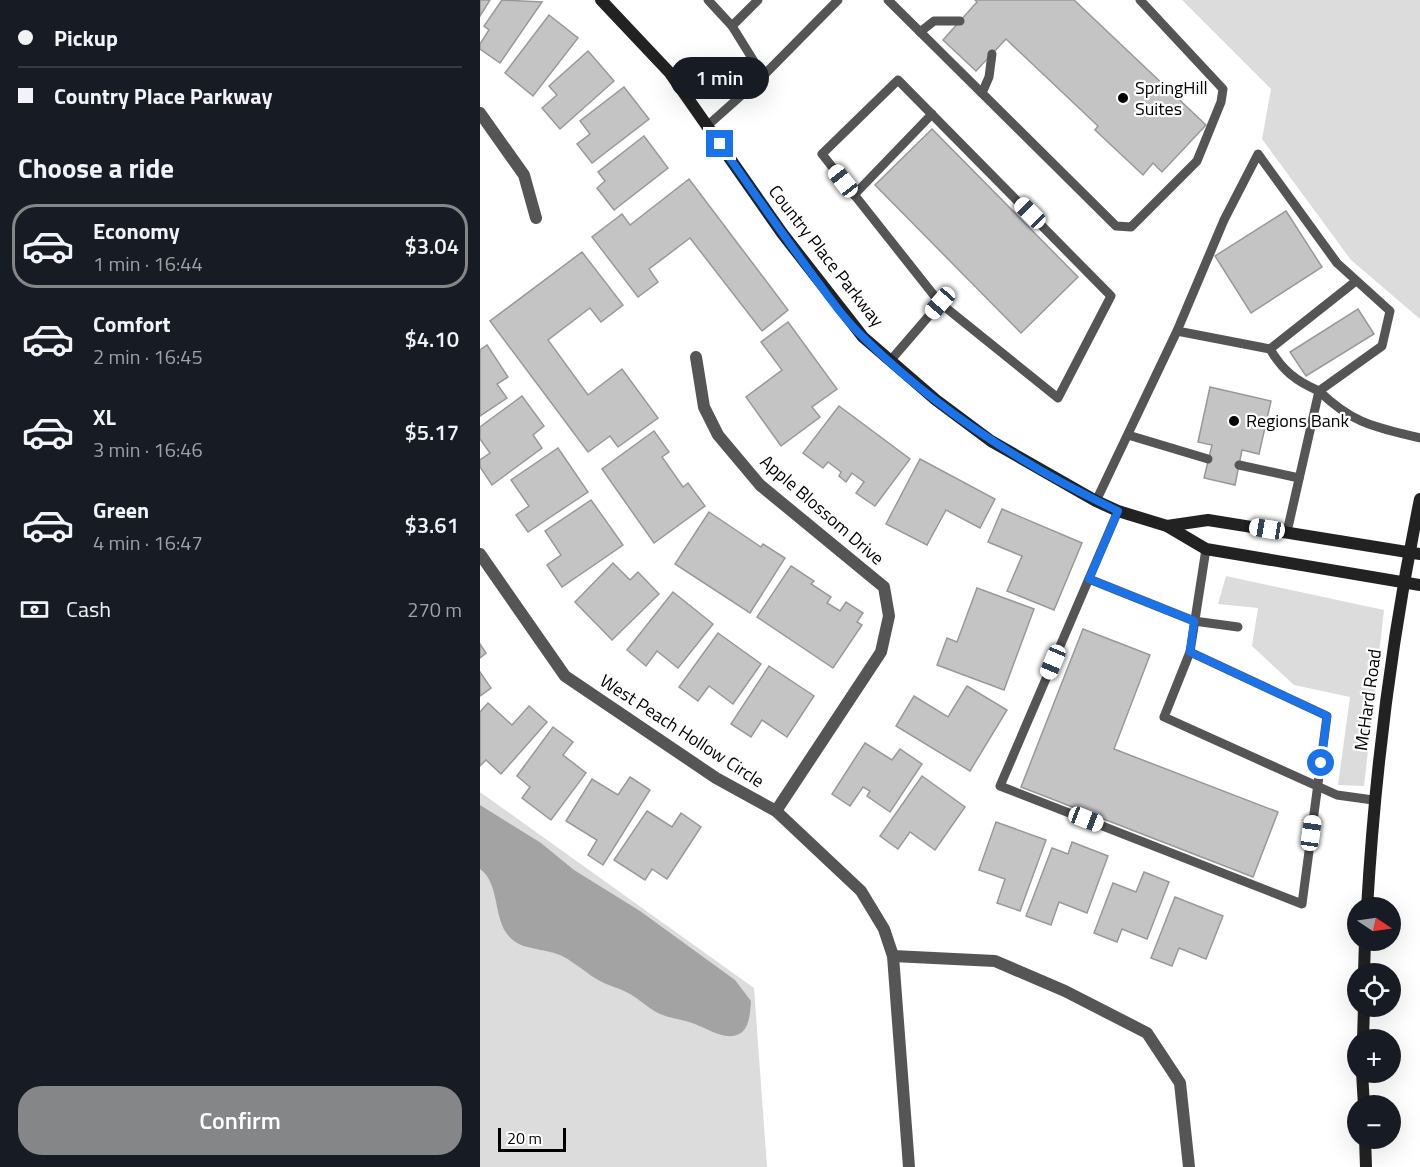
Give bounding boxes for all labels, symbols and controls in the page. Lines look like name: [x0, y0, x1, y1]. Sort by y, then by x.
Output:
text: Pickup: [54, 21, 118, 55]
callout: 1 min: [670, 57, 770, 99]
text: 1 min: [695, 62, 744, 93]
place label: SpringHill Suites: [1135, 74, 1208, 122]
text: Country Place Parkway: [54, 79, 272, 113]
marker: SpringHill Suites: [1116, 91, 1130, 105]
route end: [706, 130, 733, 157]
text: Choose a ride: [18, 147, 174, 188]
car: [825, 161, 861, 201]
street label: Country Place Parkway: [762, 179, 891, 333]
car: [1011, 194, 1049, 232]
text: Economy: [93, 214, 180, 248]
icon: car: [21, 219, 75, 273]
text: $3.04: [404, 229, 459, 263]
text: 1 min · 16:44: [93, 248, 203, 279]
car: [921, 284, 959, 322]
text: Comfort: [93, 307, 171, 341]
icon: car: [21, 312, 75, 366]
text: $4.10: [404, 322, 459, 356]
text: 2 min · 16:45: [93, 341, 203, 372]
text: XL: [93, 400, 116, 434]
icon: car: [21, 405, 75, 459]
place label: Regions Bank: [1246, 407, 1349, 434]
marker: Regions Bank: [1227, 414, 1241, 428]
text: $5.17: [404, 415, 459, 449]
text: 3 min · 16:46: [93, 434, 203, 465]
street label: Apple Blossom Drive: [754, 448, 890, 571]
text: Green: [93, 493, 149, 527]
icon: car: [21, 498, 75, 552]
text: $3.61: [404, 508, 459, 542]
car: [1248, 517, 1286, 541]
text: 4 min · 16:47: [93, 527, 203, 558]
text: Cash: [66, 592, 111, 626]
icon: cash: [18, 593, 51, 626]
text: 270 m: [407, 594, 462, 625]
car: [1038, 642, 1068, 682]
street label: McHard Road: [1347, 647, 1388, 753]
street label: West Peach Hollow Circle: [595, 667, 770, 794]
route start: [1307, 749, 1334, 776]
car: [1066, 804, 1106, 834]
car: [1300, 814, 1322, 852]
north arrow: [1347, 897, 1401, 951]
map controls: [1347, 897, 1401, 1149]
button: locate: [1347, 963, 1401, 1017]
button: +: [1347, 1029, 1401, 1083]
button: Confirm: [18, 1086, 462, 1155]
button: −: [1347, 1095, 1401, 1149]
scale bar: [498, 1125, 566, 1152]
text: 20 m: [507, 1126, 542, 1150]

